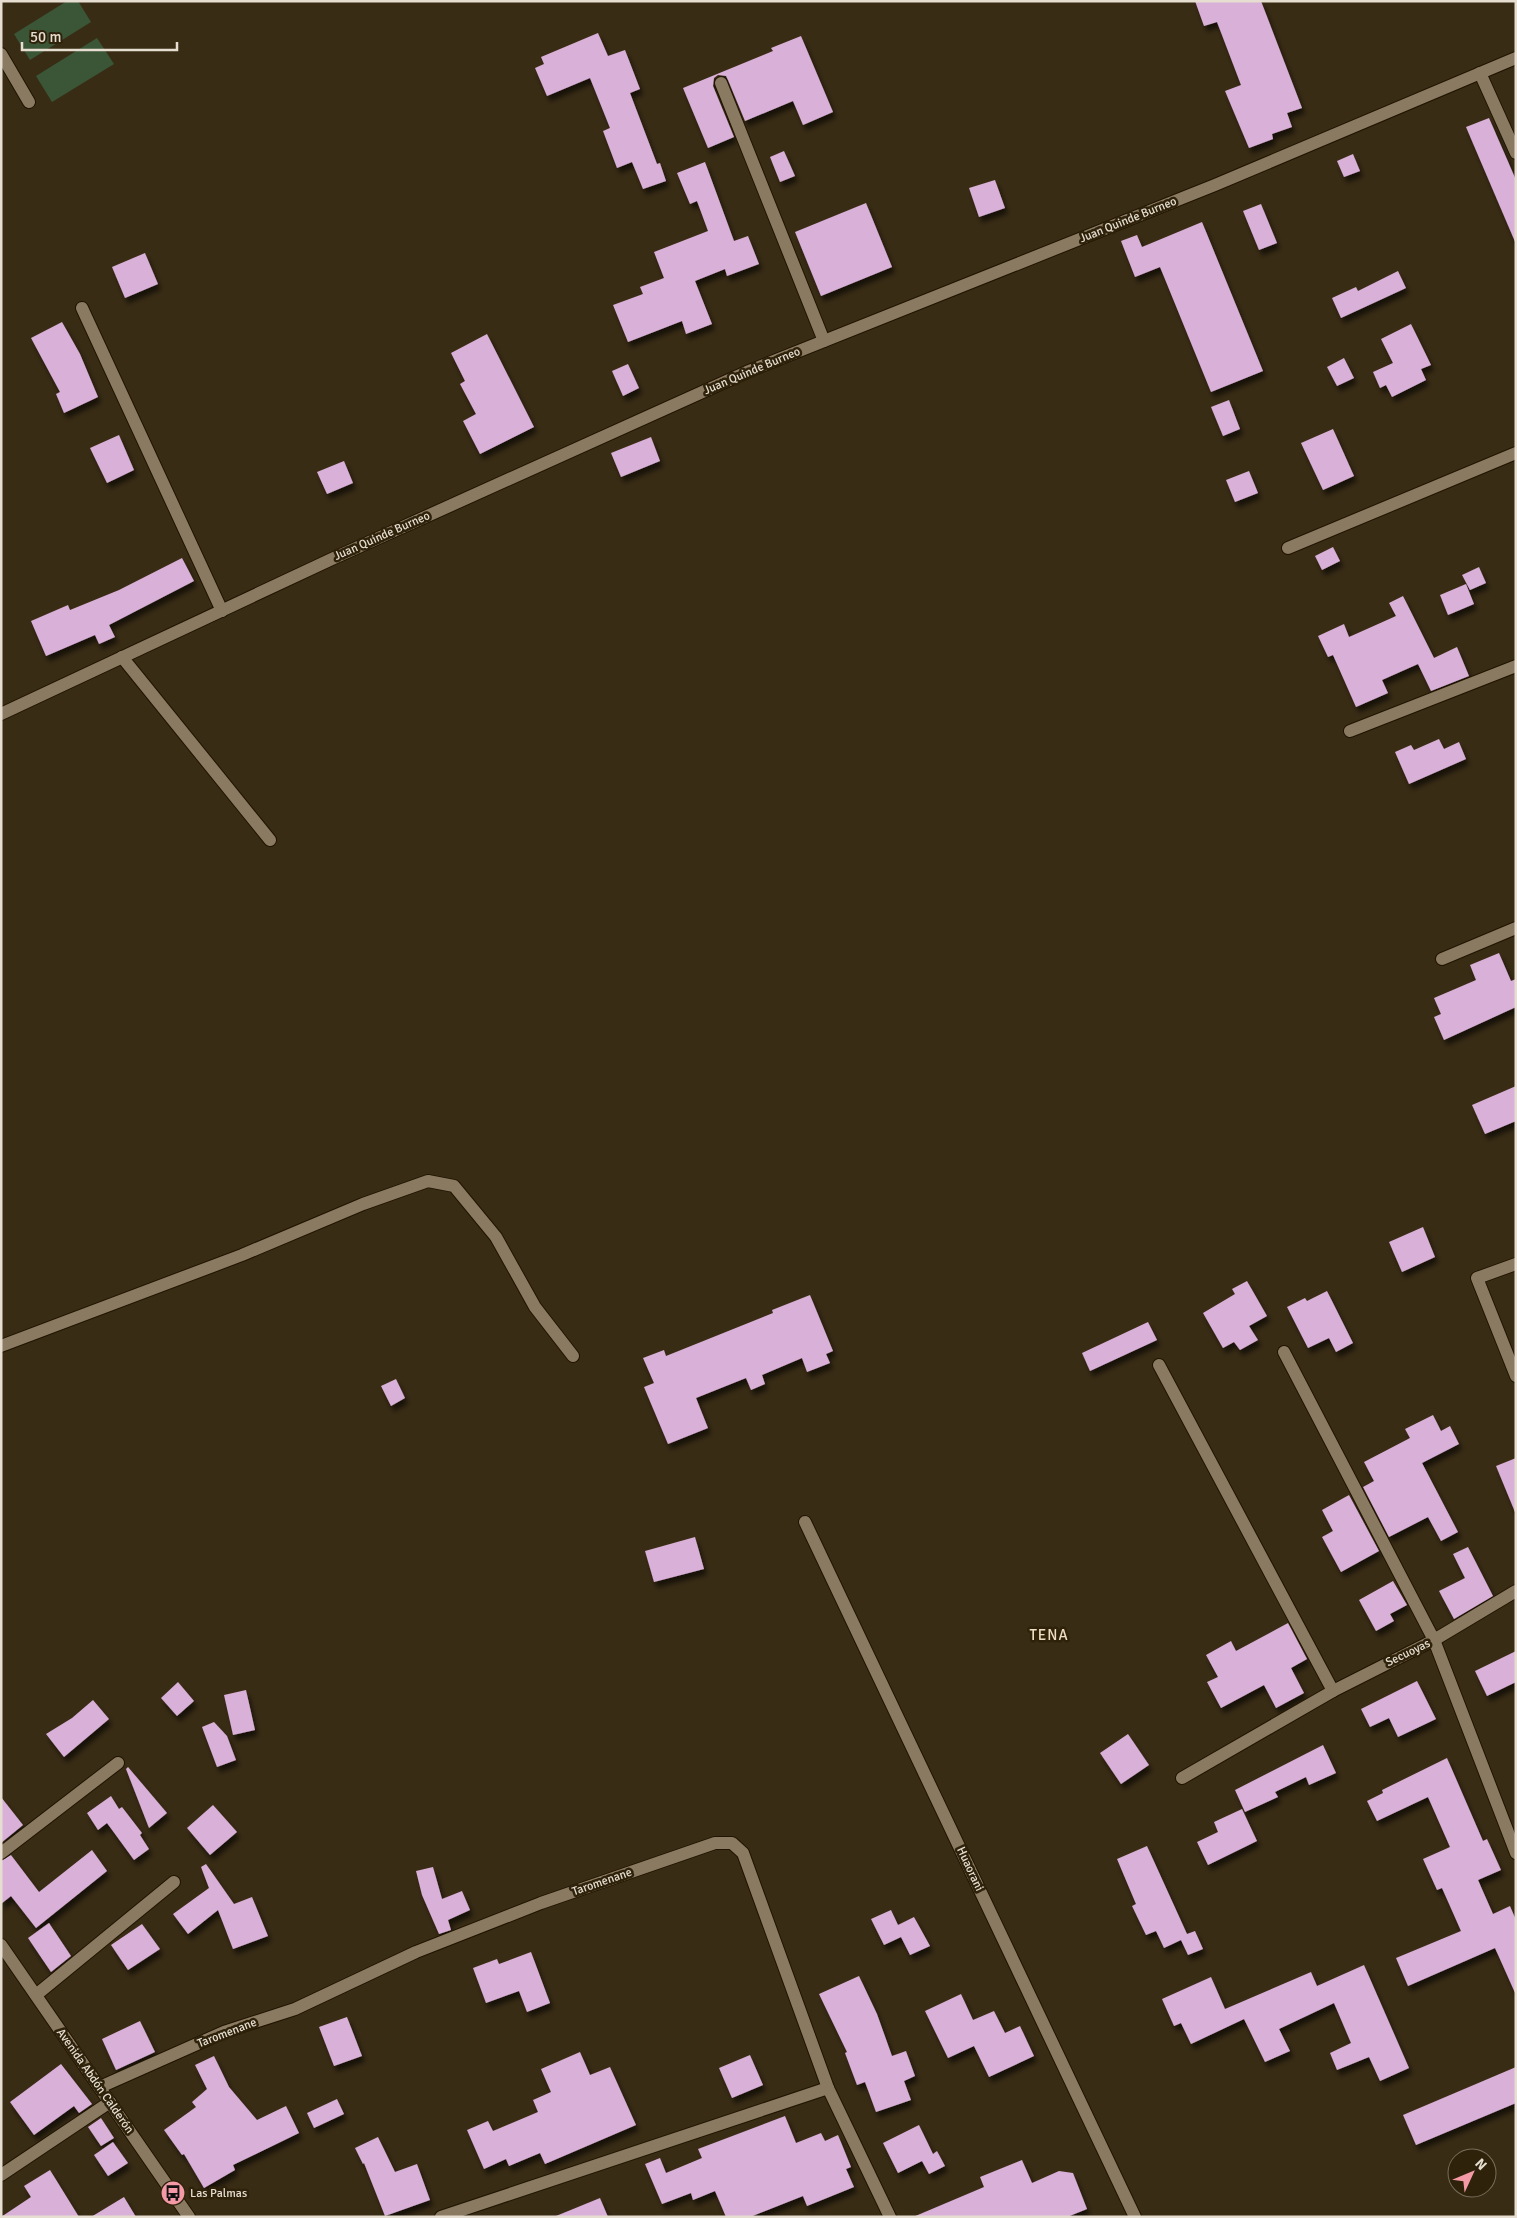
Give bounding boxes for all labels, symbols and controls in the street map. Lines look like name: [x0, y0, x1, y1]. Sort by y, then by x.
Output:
scale bar: [22, 20, 178, 52]
text: 50 m: [30, 28, 61, 46]
street label: Juan Quinde Burneo: [1077, 194, 1179, 246]
street label: Juan Quinde Burneo: [701, 344, 803, 398]
street label: Juan Quinde Burneo: [332, 508, 432, 564]
district label: TENA: [1029, 1626, 1069, 1644]
street label: Secuoyas: [1383, 1636, 1433, 1670]
street label: Huaorani: [953, 1844, 987, 1894]
street label: Taromenane: [570, 1865, 634, 1899]
street label: Taromenane: [195, 2015, 259, 2051]
street label: Avenida Abdón Calderón: [53, 2026, 137, 2136]
north arrow: [1447, 2148, 1497, 2198]
text: N: [1471, 2155, 1490, 2174]
bus stop icon: Las Palmas: [160, 2180, 186, 2206]
place label: Las Palmas: [190, 2186, 247, 2201]

